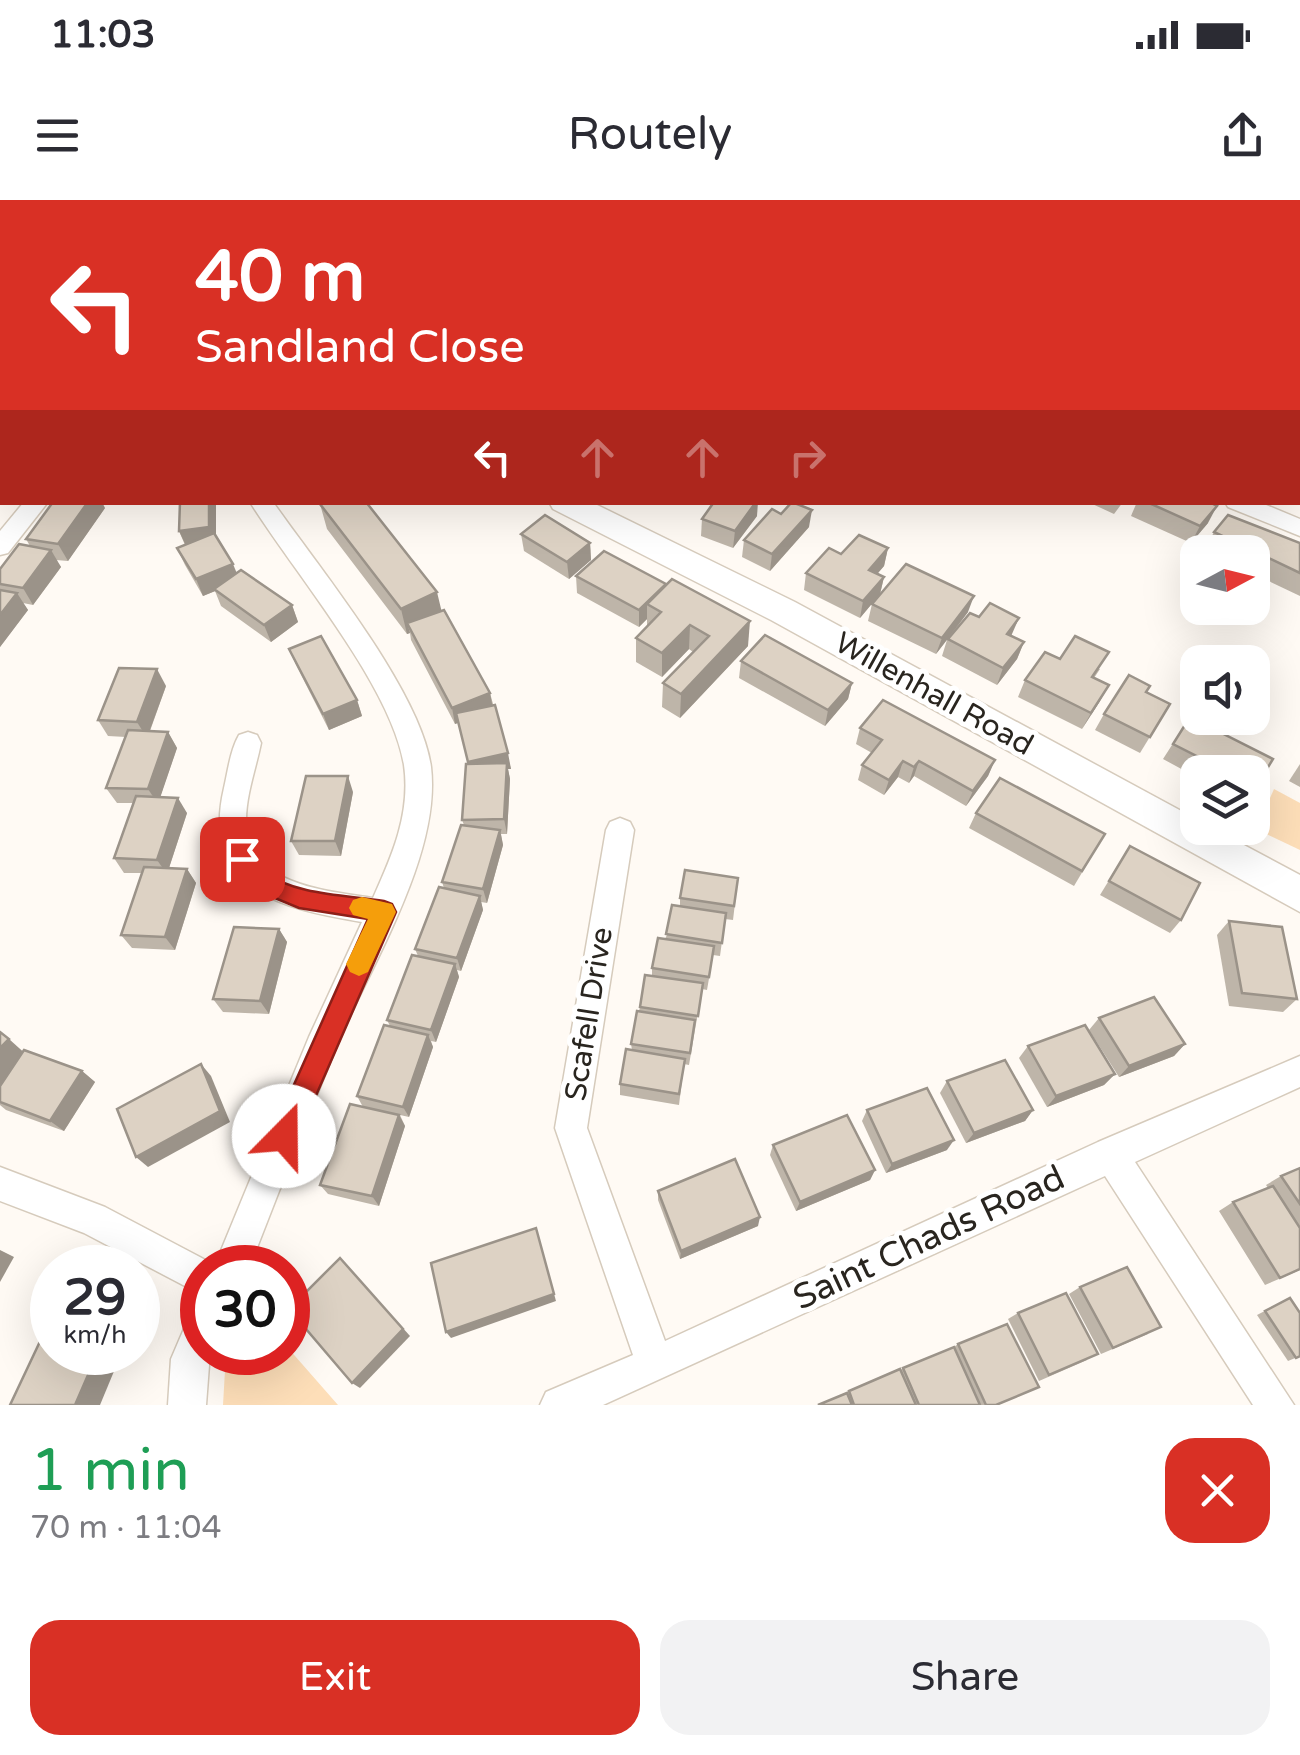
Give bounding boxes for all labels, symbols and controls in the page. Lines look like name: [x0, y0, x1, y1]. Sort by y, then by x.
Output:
text: 11:03: [50, 12, 155, 58]
icon: menu: [30, 108, 85, 163]
text: Routely: [568, 108, 732, 162]
icon: share: [1215, 108, 1270, 163]
text: 40 m: [195, 236, 365, 320]
icon: left: [30, 240, 160, 370]
text: Sandland Close: [195, 321, 525, 375]
icon: left: [465, 430, 520, 485]
icon: ahead: [570, 430, 625, 485]
icon: ahead: [675, 430, 730, 485]
icon: right: [780, 430, 835, 485]
north arrow: [1180, 535, 1270, 625]
map controls: [1180, 535, 1270, 845]
street label: Willenhall Road: [828, 624, 1040, 764]
button: sound: [1180, 645, 1270, 735]
button: layers: [1180, 755, 1270, 845]
pin: [200, 817, 285, 902]
icon: arrive: [215, 832, 270, 887]
street label: Scafell Drive: [557, 925, 621, 1103]
position arrow: [232, 1084, 336, 1188]
street label: Saint Chads Road: [787, 1157, 1071, 1319]
speed limit sign: 30: [180, 1245, 310, 1375]
text: 29: [64, 1268, 126, 1328]
text: km/h: [64, 1320, 126, 1350]
text: 1 min: [30, 1435, 190, 1507]
button: close: [1165, 1438, 1270, 1543]
text: 70 m · 11:04: [30, 1509, 222, 1547]
button: Exit: [30, 1620, 640, 1735]
button: Share: [660, 1620, 1270, 1735]

